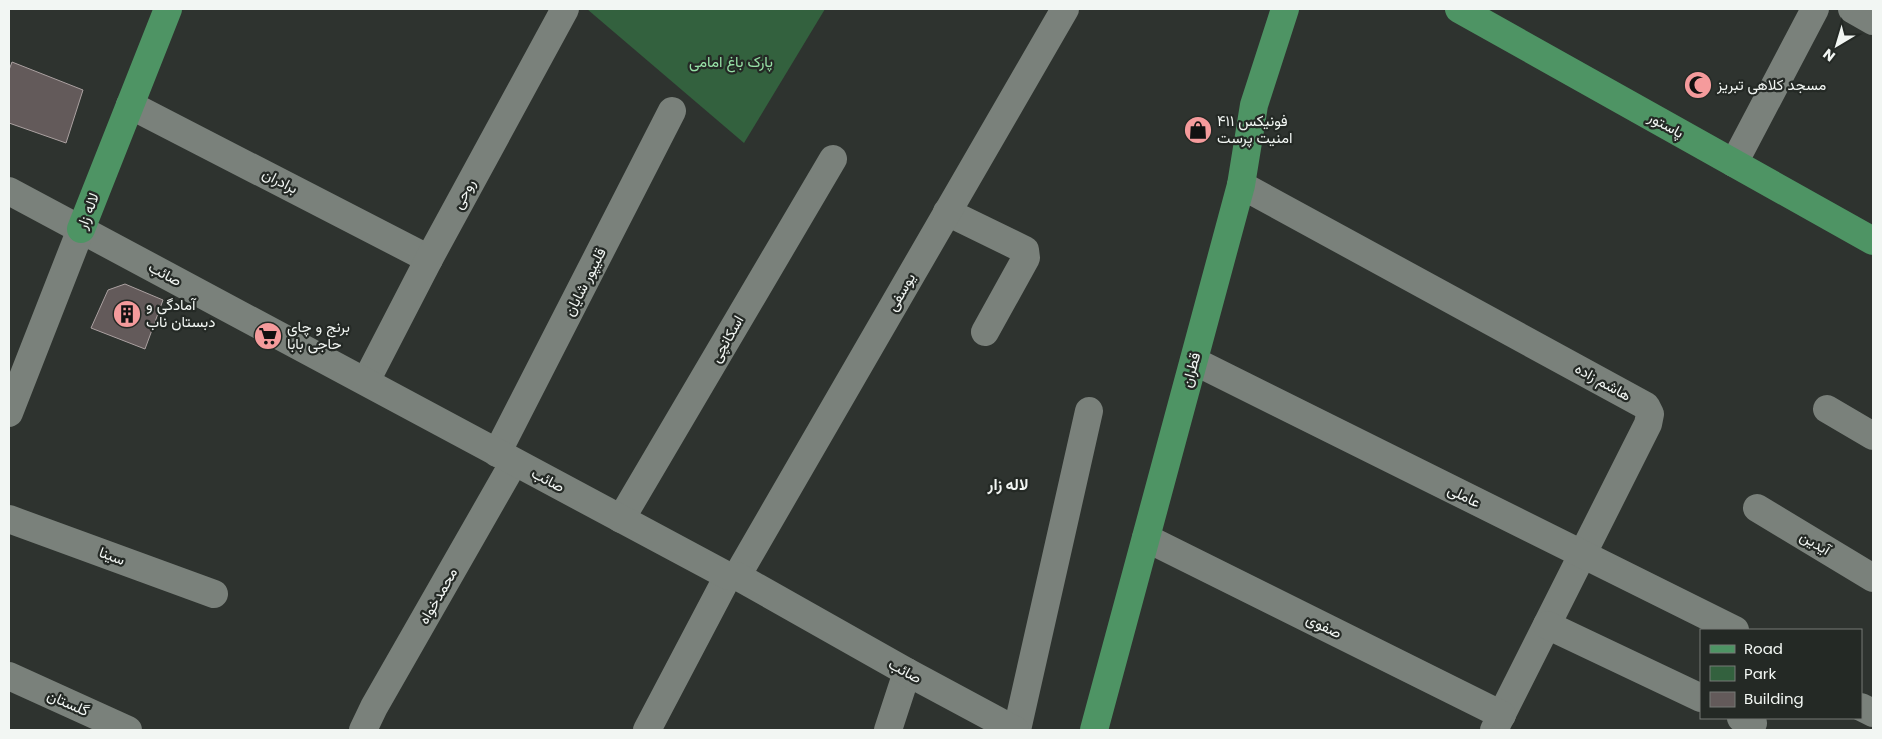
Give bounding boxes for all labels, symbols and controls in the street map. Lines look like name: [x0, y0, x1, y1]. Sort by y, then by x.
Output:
north arrow: [1812, 20, 1862, 70]
text: N: [1819, 44, 1839, 66]
park label: پارک باغ امامی: [689, 51, 773, 73]
mosque icon: مسجد کلاهی تبریز: [1683, 70, 1713, 100]
place label: مسجد کلاهی تبریز: [1716, 74, 1826, 95]
street label: پاستور: [1644, 106, 1688, 143]
place label: فونیکس ۴۱۱ امنیت پرست: [1217, 110, 1293, 148]
shop icon: فونیکس ۴۱۱ امنیت پرست: [1183, 115, 1213, 145]
street label: برادران: [259, 163, 302, 198]
street label: روحی: [447, 175, 480, 213]
street label: لاله زار: [71, 190, 104, 233]
street label: قلیپور شایان: [558, 244, 611, 320]
street label: صائب: [145, 256, 186, 291]
street label: یوسفی: [881, 269, 920, 315]
place label: آمادگی و دبستان ناب: [146, 294, 215, 332]
building icon: آمادگی و دبستان ناب: [112, 299, 142, 329]
street label: اسکانچی: [705, 311, 748, 366]
place label: برنج و چای حاجی بابا: [287, 316, 350, 354]
supermarket icon: برنج و چای حاجی بابا: [253, 321, 283, 351]
street label: قطران: [1176, 350, 1205, 390]
street label: هاشم زاده: [1571, 357, 1635, 406]
street label: صائب: [528, 462, 569, 497]
district label: لاله زار: [987, 473, 1028, 496]
street label: عاملی: [1444, 479, 1484, 513]
street label: آیدین: [1796, 525, 1836, 561]
street label: سینا: [96, 541, 128, 570]
street label: محمدخواه: [413, 564, 462, 628]
street label: صفوی: [1303, 608, 1346, 643]
legend: [1700, 629, 1862, 719]
text: Road: [1744, 638, 1783, 659]
street label: صائب: [885, 653, 926, 688]
text: Park: [1744, 663, 1776, 684]
street label: گلستان: [44, 684, 93, 721]
text: Building: [1744, 688, 1804, 709]

